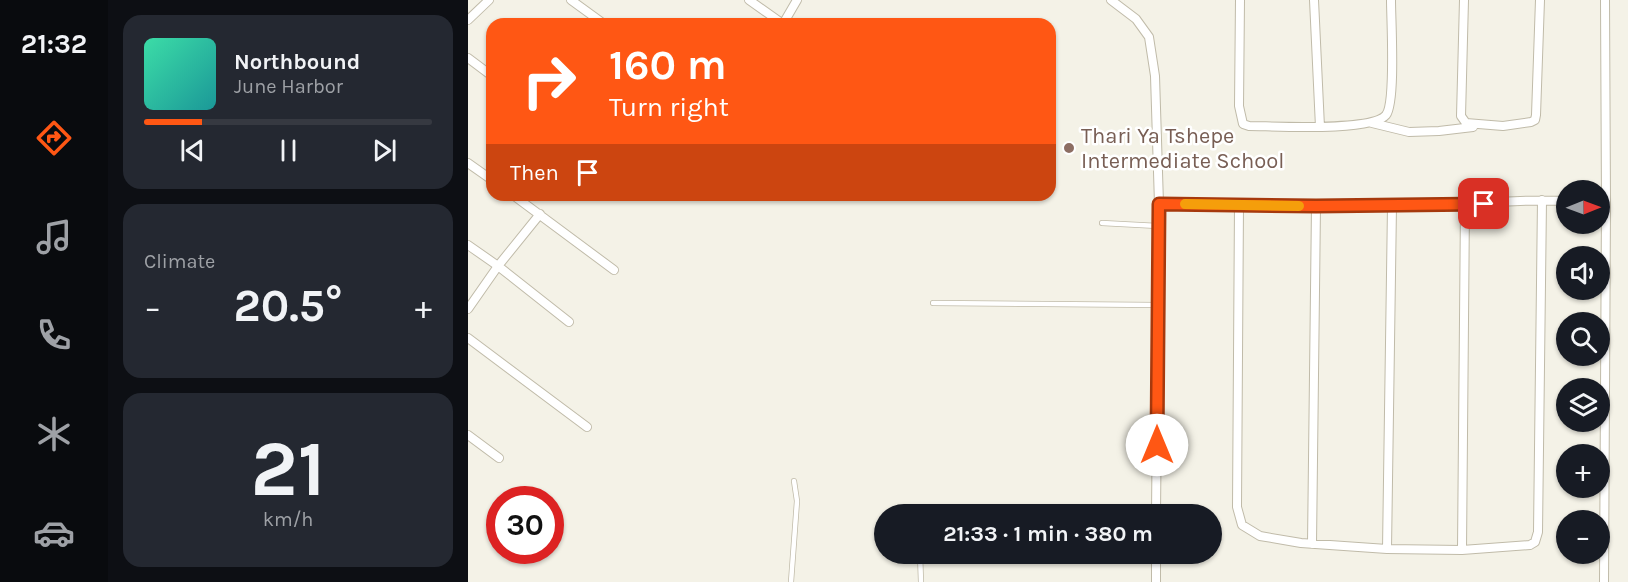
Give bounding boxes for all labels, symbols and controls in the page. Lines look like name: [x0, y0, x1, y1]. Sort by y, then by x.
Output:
text: 21:32: [21, 28, 87, 60]
text: 160 m: [609, 40, 727, 90]
icon: right: [510, 42, 588, 120]
text: Northbound: [234, 49, 360, 75]
text: June Harbor: [234, 75, 343, 98]
text: Turn right: [609, 91, 729, 123]
icon: directions: [33, 117, 75, 159]
place label: Thari Ya Tshepe Intermediate School: [1081, 123, 1284, 174]
icon: previous: [176, 134, 209, 167]
icon: pause: [272, 134, 305, 167]
icon: next: [368, 134, 401, 167]
marker: Thari Ya Tshepe Intermediate School: [1062, 141, 1076, 155]
icon: arrive: [571, 156, 604, 189]
text: Then: [510, 160, 559, 186]
pin: [1458, 178, 1509, 229]
north arrow: [1556, 180, 1610, 234]
map controls: [1556, 180, 1610, 564]
icon: arrive: [1467, 187, 1500, 220]
icon: music: [33, 216, 75, 258]
button: sound: [1556, 246, 1610, 300]
text: Climate: [144, 250, 215, 273]
text: 20.5°: [233, 280, 343, 332]
text: −: [144, 288, 161, 326]
text: +: [415, 288, 432, 326]
button: search: [1556, 312, 1610, 366]
icon: phone: [33, 314, 75, 356]
button: layers: [1556, 378, 1610, 432]
icon: climate: [33, 413, 75, 455]
position arrow: [1125, 413, 1189, 477]
text: 21: [251, 423, 326, 515]
button: +: [1556, 444, 1610, 498]
speed limit sign: 30: [486, 486, 564, 564]
text: km/h: [263, 508, 313, 531]
button: −: [1556, 510, 1610, 564]
icon: car: [33, 512, 75, 554]
text: 21:33 · 1 min · 380 m: [943, 521, 1153, 547]

